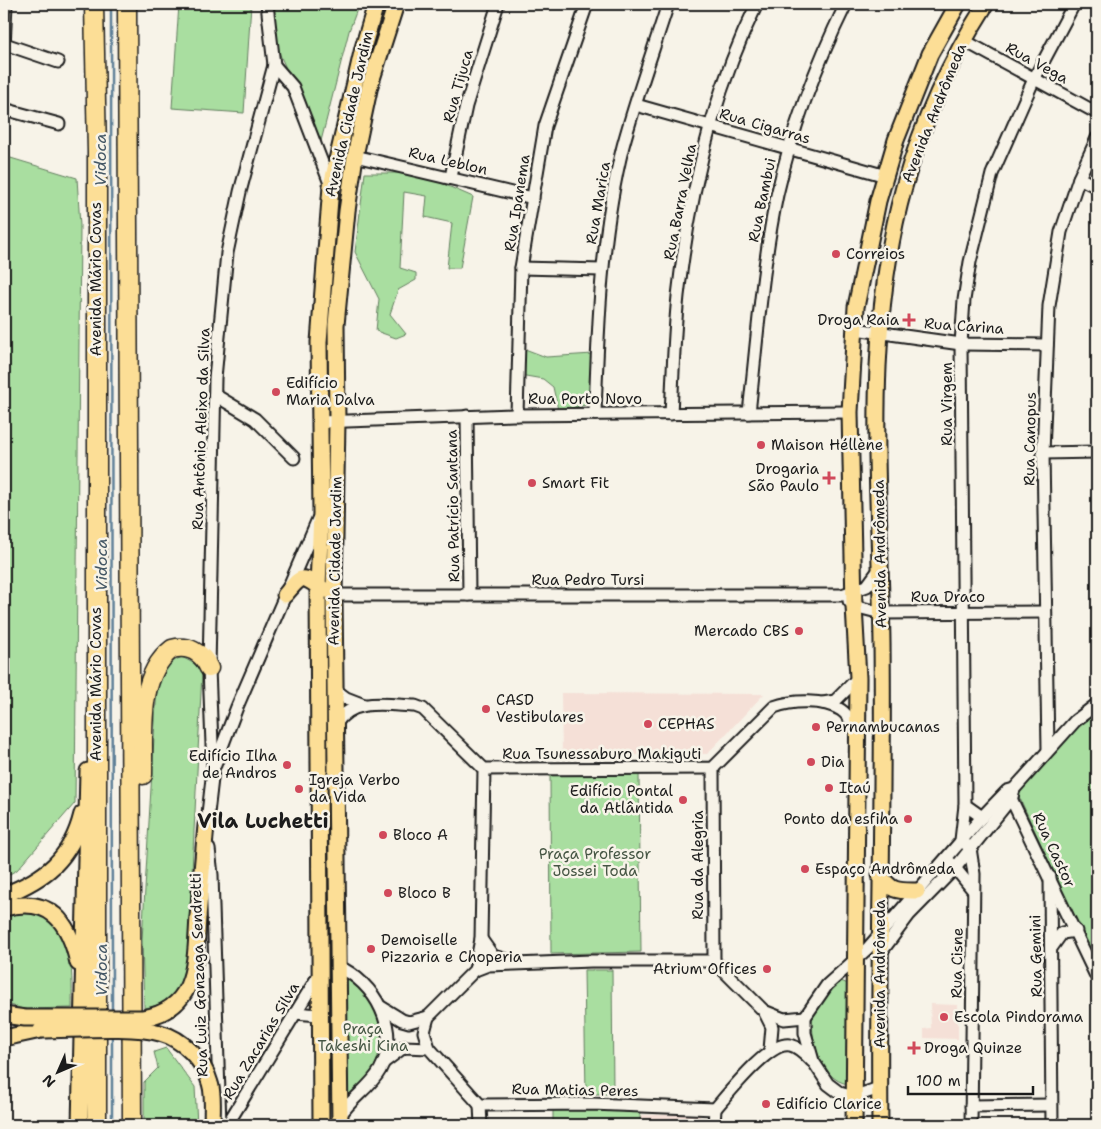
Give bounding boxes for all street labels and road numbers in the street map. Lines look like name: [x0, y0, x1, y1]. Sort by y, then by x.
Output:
street label: Avenida Cidade Jardim: [320, 29, 378, 199]
street label: Rua Vega: [1002, 38, 1072, 89]
street label: Avenida Andrômeda: [897, 40, 971, 186]
street label: Rua Tijuca: [438, 46, 478, 125]
street label: Rua Cigarras: [717, 103, 813, 149]
street label: Rua Barra Velha: [659, 141, 701, 262]
street label: Rua Leblon: [406, 142, 490, 180]
street label: Rua Ipanema: [499, 152, 535, 253]
street label: Rua Bambui: [743, 156, 781, 244]
street label: Rua Marica: [581, 159, 615, 246]
street label: Avenida Mário Covas: [86, 202, 106, 356]
street label: Rua Carina: [923, 313, 1005, 339]
street label: Rua Antônio Aleixo da Silva: [187, 327, 215, 531]
street label: Rua Virgem: [937, 362, 957, 446]
street label: Rua Porto Novo: [528, 389, 642, 409]
street label: Rua Canopus: [1019, 392, 1041, 486]
street label: Rua Patrício Santana: [442, 429, 464, 583]
street label: Avenida Cidade Jardim: [324, 476, 346, 646]
street label: Avenida Andrômeda: [869, 479, 891, 628]
street label: Rua Pedro Tursi: [531, 570, 645, 590]
street label: Rua Draco: [911, 587, 985, 607]
street label: Avenida Mário Covas: [86, 607, 106, 761]
street label: Rua Tsunessaburo Makiguti: [502, 744, 702, 764]
street label: Rua Castor: [1028, 809, 1080, 891]
street label: Rua da Alegria: [688, 810, 708, 920]
street label: Rua Luiz Gonzaga Sendretti: [185, 873, 213, 1077]
street label: Avenida Andrômeda: [870, 899, 890, 1048]
street label: Rua Gemini: [1025, 914, 1047, 998]
street label: Rua Cisne: [946, 927, 968, 999]
street label: Rua Zacarias Silva: [218, 978, 304, 1103]
street label: Rua Matias Peres: [511, 1079, 639, 1101]

